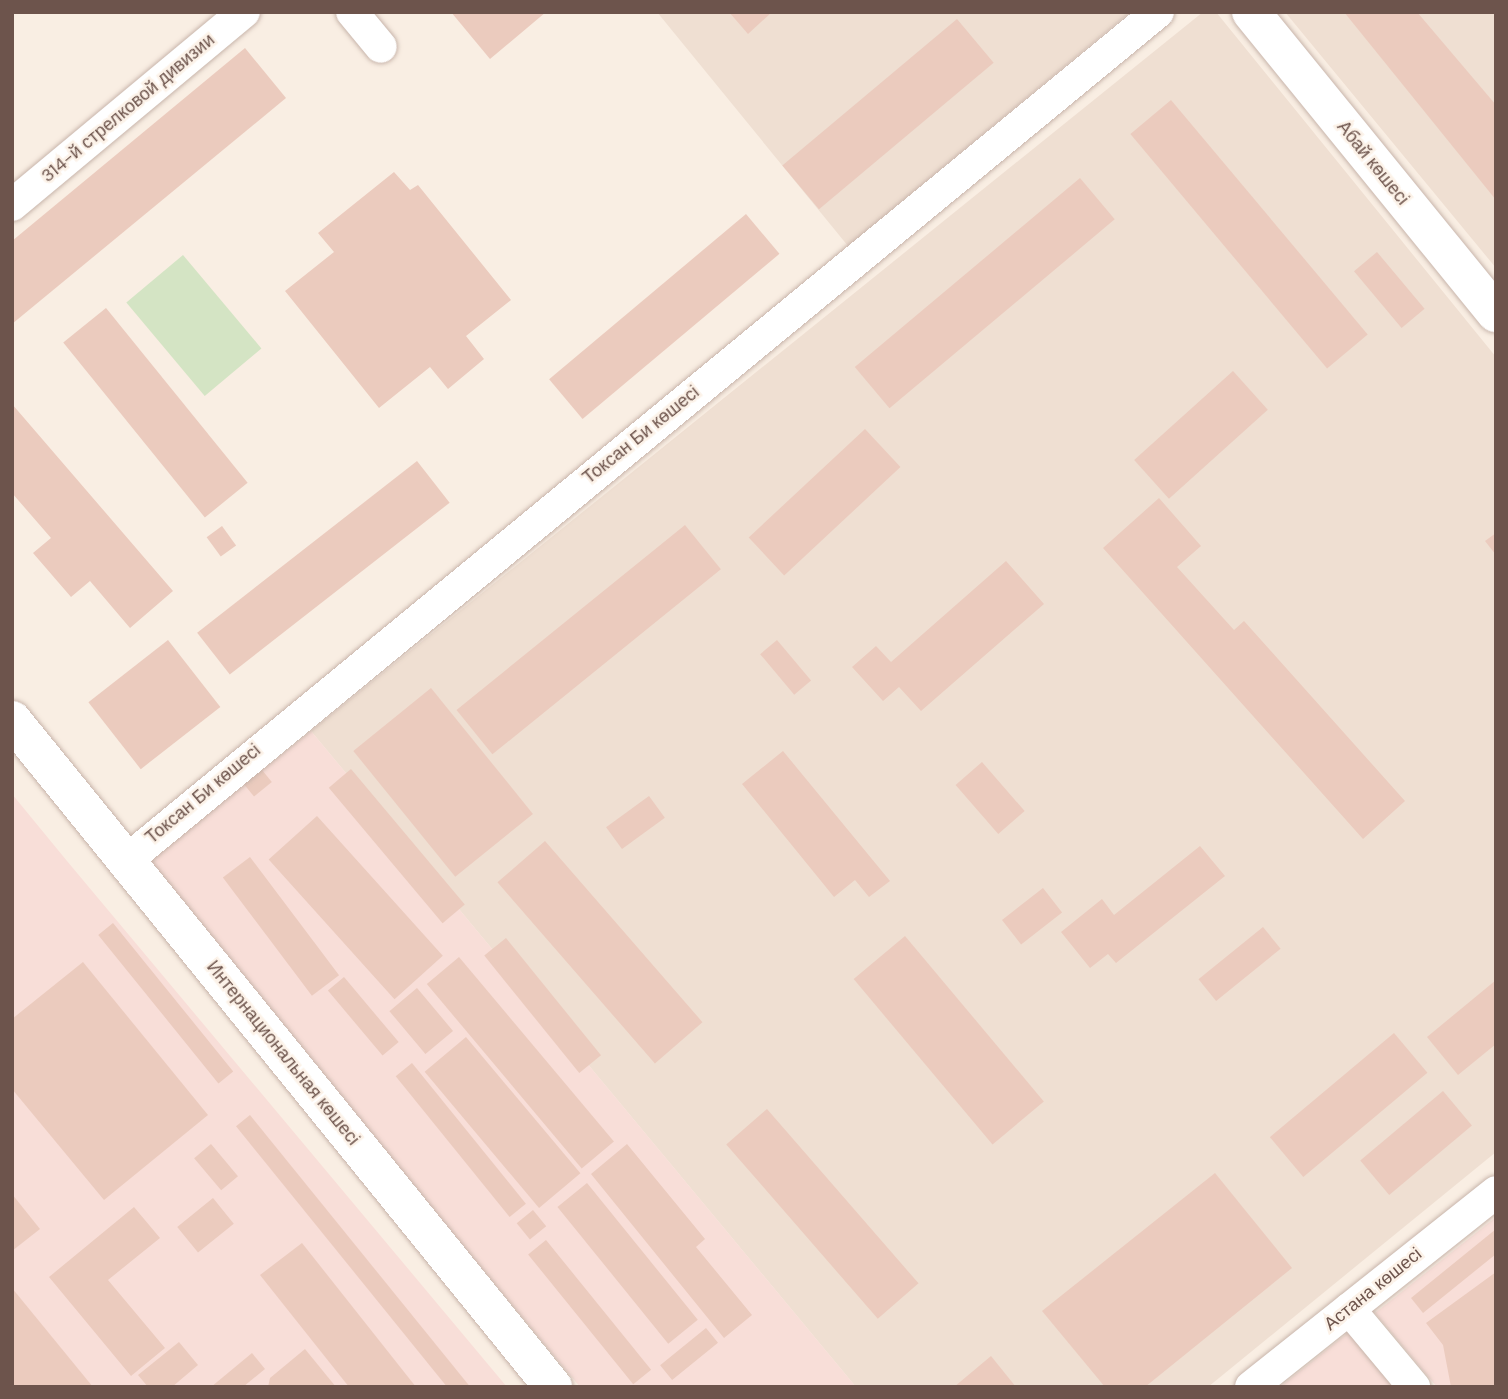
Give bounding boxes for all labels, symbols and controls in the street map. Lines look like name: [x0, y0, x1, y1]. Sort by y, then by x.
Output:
street label: 314-й стрелковой дивизии: [37, 29, 219, 187]
street label: Абай көшесі: [1332, 117, 1414, 209]
street label: Токсан Би көшесі: [578, 381, 704, 489]
street label: Токсан Би көшесі: [141, 740, 265, 848]
street label: Интернациональная көшесі: [202, 956, 364, 1150]
street label: Астана көшесі: [1320, 1243, 1426, 1335]

